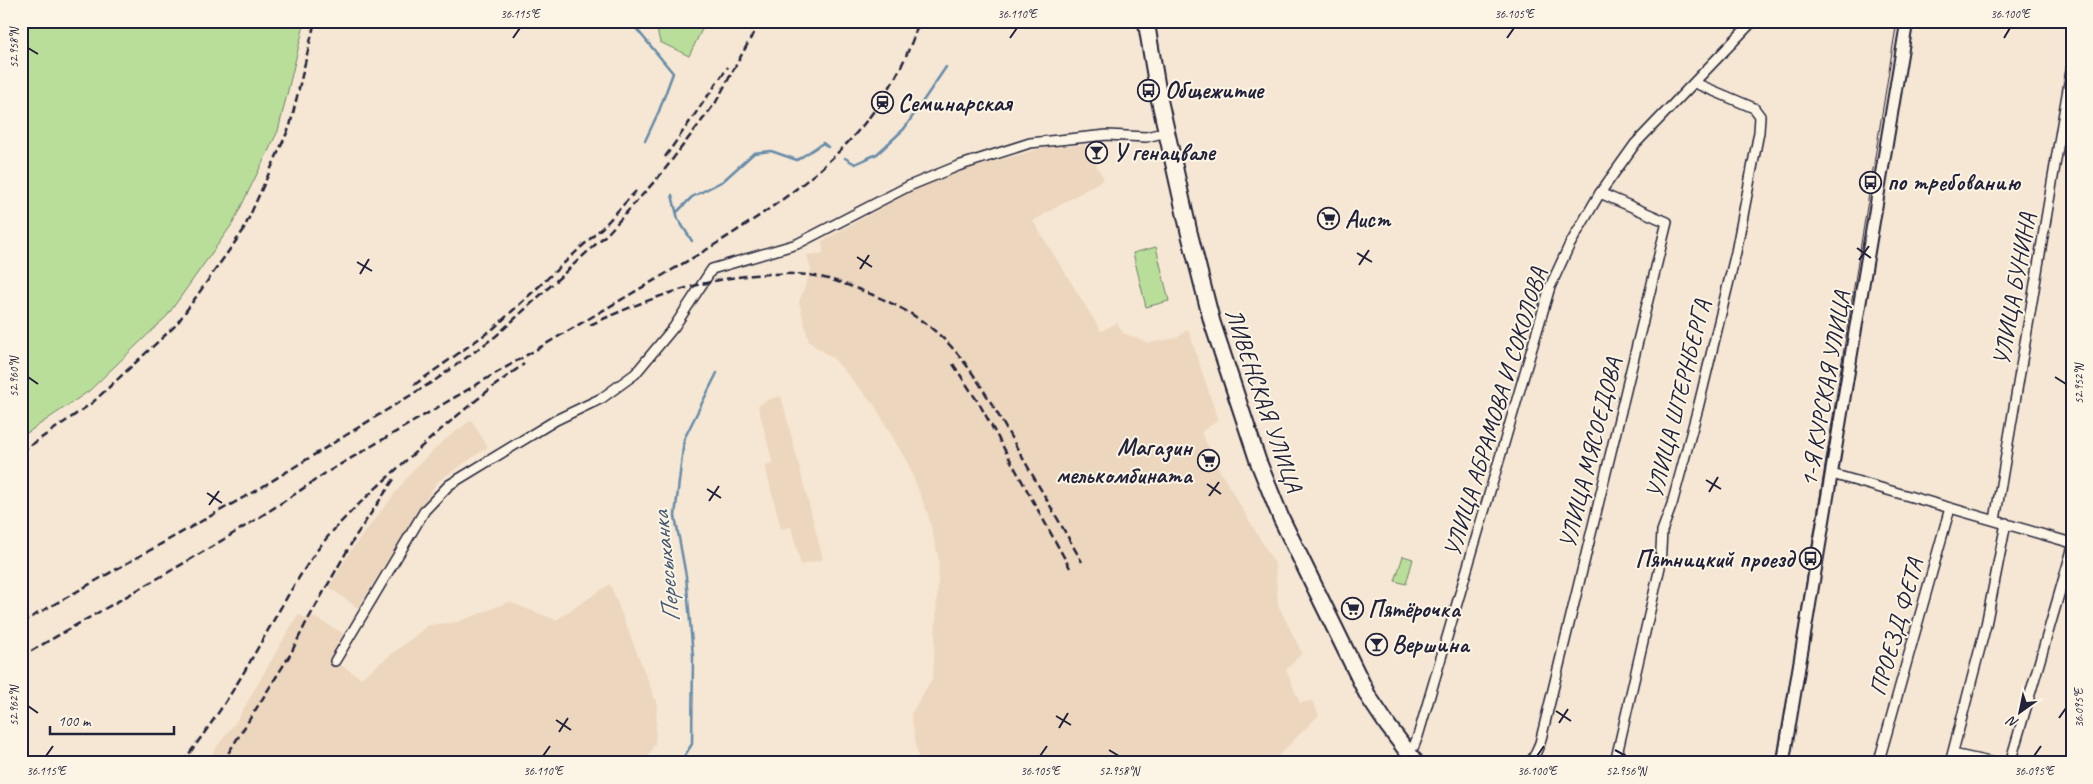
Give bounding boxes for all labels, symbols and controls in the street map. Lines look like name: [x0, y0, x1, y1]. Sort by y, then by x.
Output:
text: 36.115°E: [500, 6, 541, 22]
text: 36.110°E: [997, 6, 1038, 22]
text: 36.105°E: [1494, 6, 1535, 22]
text: 36.100°E: [1990, 6, 2031, 22]
text: 52.958°N: [6, 26, 22, 68]
place label: Общежитие: [1165, 75, 1265, 105]
bus stop icon: Общежитие: [1137, 78, 1161, 102]
place label: Семинарская: [898, 88, 1013, 118]
station icon: Семинарская: [870, 91, 894, 115]
place label: У генацвале: [1113, 137, 1216, 167]
bar icon: У генацвале: [1085, 140, 1109, 164]
place label: по требованию: [1887, 167, 2022, 197]
bus stop icon: по требованию: [1859, 170, 1883, 194]
place label: Аист: [1345, 204, 1392, 234]
supermarket icon: Аист: [1317, 207, 1341, 231]
street label: УЛИЦА БУНИНА: [1986, 210, 2042, 367]
street label: УЛИЦА АБРАМОВА И СОКОЛОВА: [1437, 263, 1554, 560]
street label: 1-Я КУРСКАЯ УЛИЦА: [1793, 288, 1857, 489]
street label: УЛИЦА ШТЕРНБЕРГА: [1639, 296, 1717, 501]
street label: ЛИВЕНСКАЯ УЛИЦА: [1219, 304, 1310, 497]
street label: УЛИЦА МЯСОЕДОВА: [1552, 354, 1628, 551]
text: 52.960°N: [6, 355, 22, 397]
text: 52.952°N: [2071, 362, 2087, 404]
place label: Магазин мелькомбината: [1056, 432, 1194, 490]
supermarket icon: Магазин мелькомбината: [1196, 449, 1220, 473]
water label: Пересыханка: [644, 508, 688, 624]
place label: Пятницкий проезд: [1635, 544, 1797, 574]
bus stop icon: Пятницкий проезд: [1798, 547, 1822, 571]
street label: ПРОЕЗД ФЕТА: [1862, 554, 1930, 699]
place label: Пятёрочка: [1368, 594, 1461, 624]
supermarket icon: Пятёрочка: [1340, 597, 1364, 621]
place label: Вершина: [1392, 629, 1471, 659]
bar icon: Вершина: [1364, 632, 1388, 656]
text: 52.962°N: [6, 684, 22, 726]
north arrow: [1996, 686, 2046, 736]
text: 36.095°E: [2071, 687, 2087, 728]
scale bar: [50, 704, 174, 736]
text: 100 m: [58, 712, 92, 731]
text: N: [2003, 712, 2021, 732]
text: 36.115°E: [26, 763, 67, 779]
text: 36.110°E: [523, 763, 564, 779]
text: 36.105°E: [1020, 763, 1061, 779]
text: 52.958°N: [1099, 763, 1141, 779]
text: 36.100°E: [1517, 763, 1558, 779]
text: 52.956°N: [1606, 763, 1648, 779]
text: 36.095°E: [2014, 763, 2055, 779]

